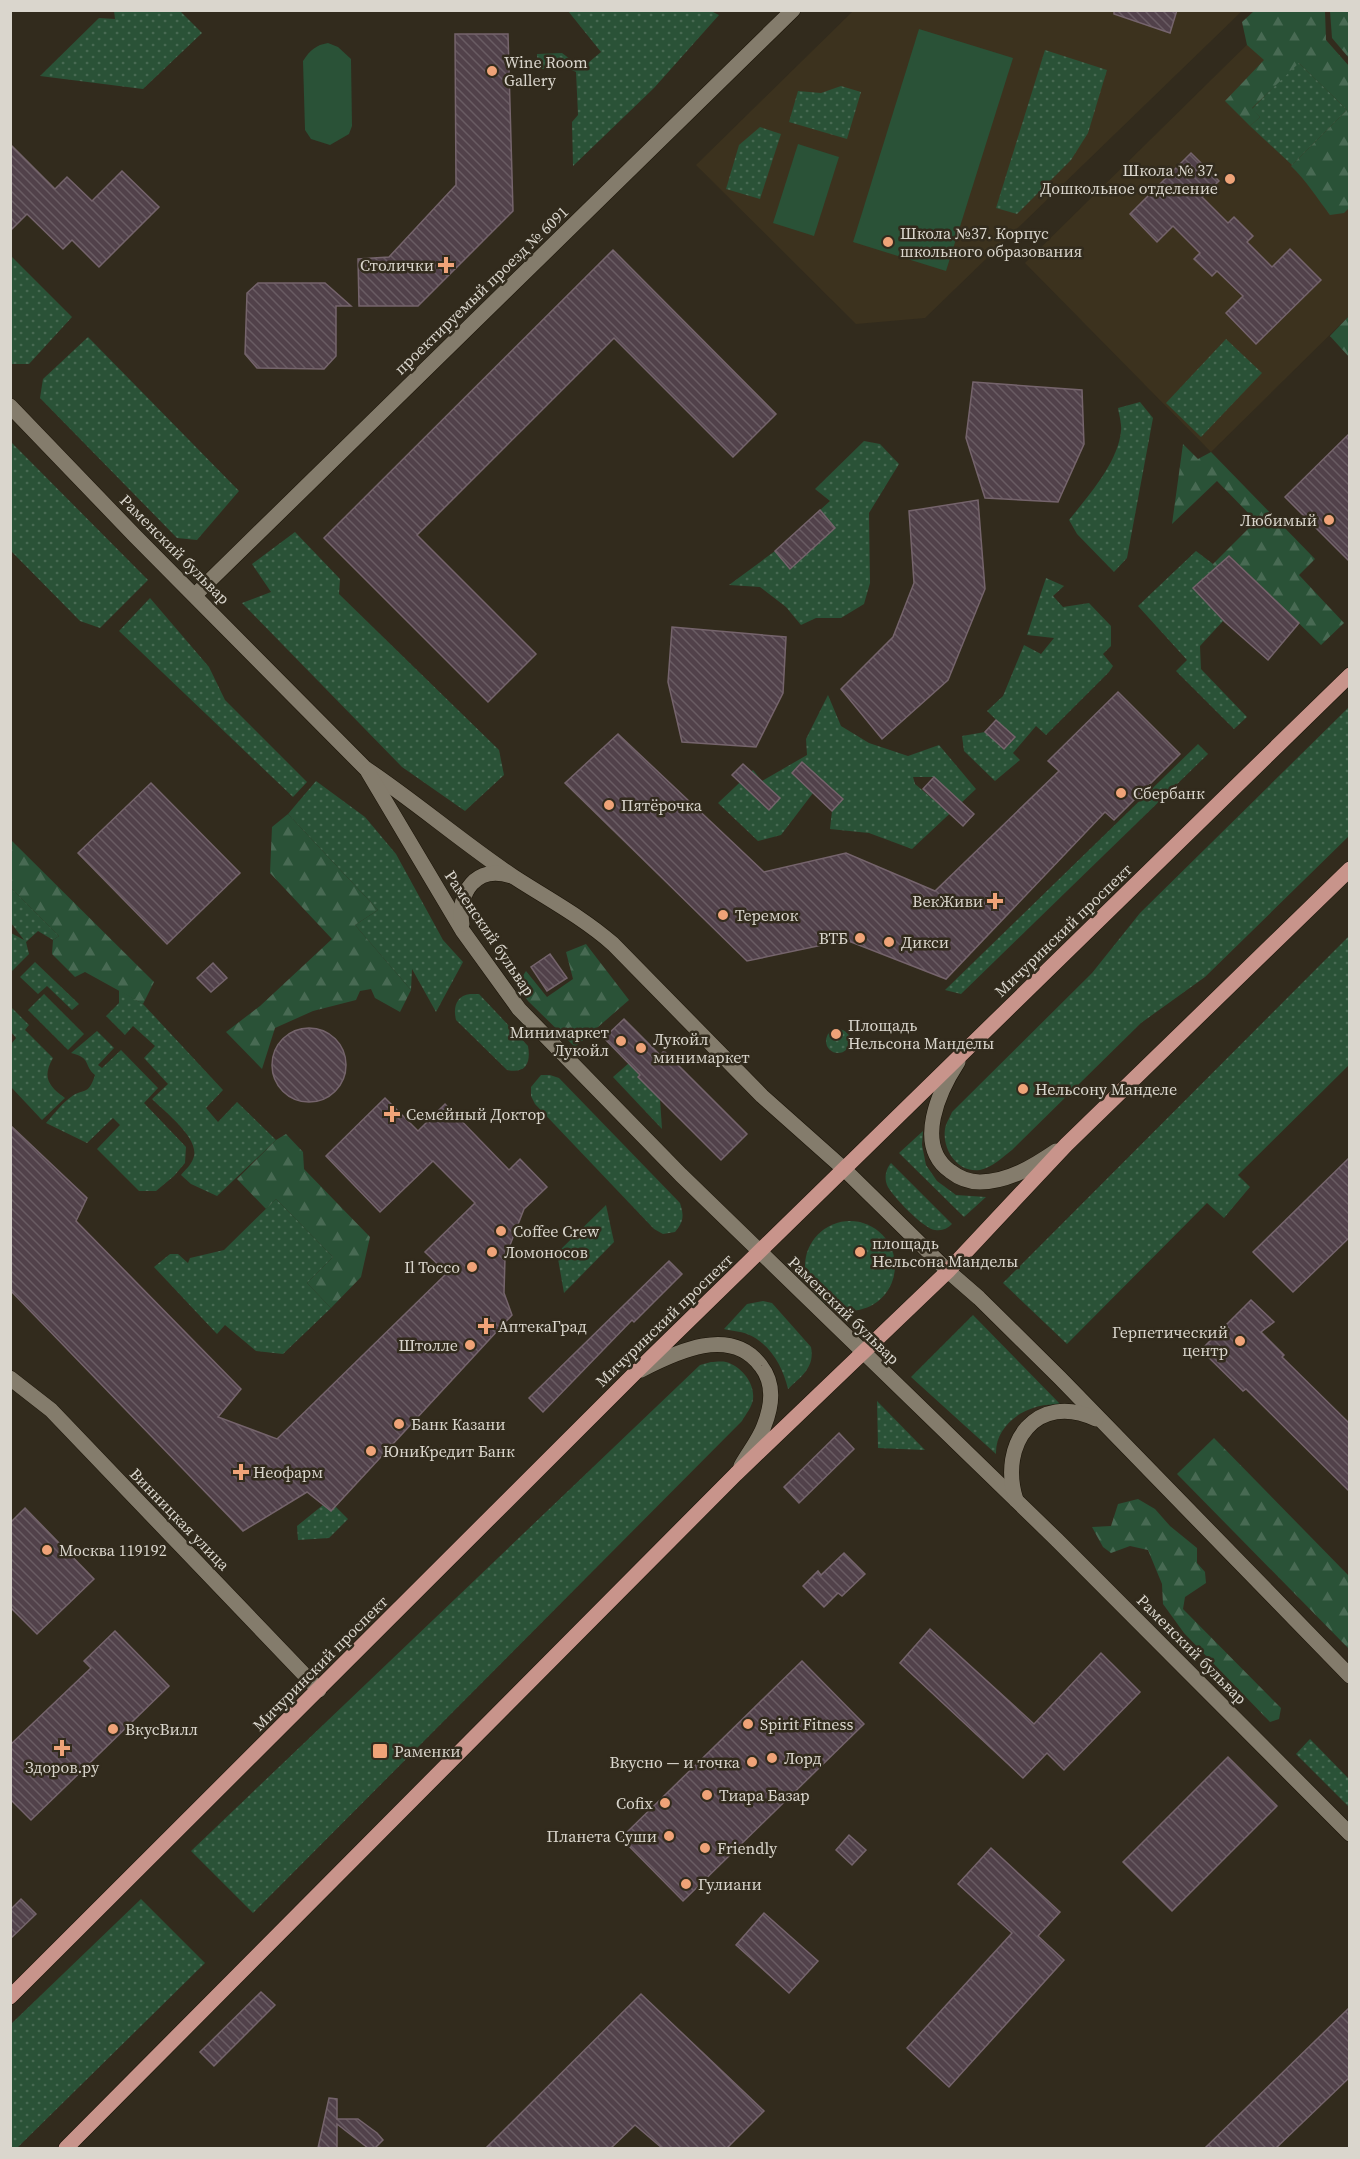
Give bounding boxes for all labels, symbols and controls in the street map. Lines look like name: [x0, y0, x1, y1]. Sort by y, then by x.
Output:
place label: Wine Room Gallery: [504, 51, 588, 91]
marker: Wine Room Gallery: [485, 64, 499, 78]
place label: Школа № 37. Дошкольное отделение: [1040, 159, 1218, 199]
marker: Школа № 37. Дошкольное отделение: [1223, 172, 1237, 186]
street label: проектируемый проезд № 6091: [389, 201, 573, 379]
place label: Школа №37. Корпус школьного образования: [900, 222, 1082, 262]
marker: Школа №37. Корпус школьного образования: [881, 235, 895, 249]
place label: Столички: [360, 254, 434, 276]
marker: Столички: [439, 258, 453, 272]
street label: Раменский бульвар: [115, 489, 235, 609]
place label: Любимый: [1240, 509, 1317, 531]
marker: Любимый: [1322, 513, 1336, 527]
place label: Сбербанк: [1133, 782, 1205, 804]
marker: Сбербанк: [1114, 786, 1128, 800]
place label: Пятёрочка: [621, 794, 703, 816]
marker: Пятёрочка: [602, 798, 616, 812]
street label: Мичуринский проспект: [990, 858, 1137, 1001]
street label: Раменский бульвар: [440, 866, 540, 1000]
place label: ВекЖиви: [912, 890, 983, 912]
marker: ВекЖиви: [988, 894, 1002, 908]
place label: Теремок: [735, 904, 799, 926]
marker: Теремок: [716, 908, 730, 922]
place label: ВТБ: [819, 927, 848, 949]
marker: ВТБ: [853, 931, 867, 945]
place label: Дикси: [901, 931, 949, 953]
marker: Дикси: [882, 935, 896, 949]
place label: Площадь Нельсона Манделы: [848, 1014, 994, 1054]
place label: Минимаркет Лукойл: [510, 1021, 610, 1061]
marker: Площадь Нельсона Манделы: [829, 1027, 843, 1041]
place label: Лукойл минимаркет: [653, 1028, 750, 1068]
marker: Минимаркет Лукойл: [614, 1034, 628, 1048]
marker: Лукойл минимаркет: [634, 1041, 648, 1055]
place label: Нельсону Манделе: [1035, 1078, 1177, 1100]
marker: Нельсону Манделе: [1016, 1082, 1030, 1096]
place label: Семейный Доктор: [406, 1103, 545, 1125]
marker: Семейный Доктор: [383, 1105, 401, 1123]
place label: Coffee Crew: [513, 1220, 600, 1242]
marker: Coffee Crew: [494, 1224, 508, 1238]
place label: площадь Нельсона Манделы: [872, 1232, 1018, 1272]
place label: Ломоносов: [504, 1241, 588, 1263]
marker: Ломоносов: [485, 1245, 499, 1259]
marker: площадь Нельсона Манделы: [853, 1245, 867, 1259]
street label: Мичуринский проспект: [591, 1248, 738, 1391]
street label: Раменский бульвар: [783, 1251, 905, 1369]
place label: Il Tocco: [404, 1256, 460, 1278]
marker: Il Tocco: [465, 1260, 479, 1274]
place label: АптекаГрад: [498, 1315, 587, 1337]
marker: АптекаГрад: [479, 1319, 493, 1333]
place label: Герпетический центр: [1112, 1321, 1228, 1361]
place label: Штолле: [399, 1334, 458, 1356]
marker: Герпетический центр: [1233, 1334, 1247, 1348]
marker: Штолле: [463, 1338, 477, 1352]
place label: Банк Казани: [411, 1413, 506, 1435]
marker: Банк Казани: [392, 1417, 406, 1431]
place label: ЮниКредит Банк: [383, 1440, 515, 1462]
marker: ЮниКредит Банк: [364, 1444, 378, 1458]
place label: Неофарм: [253, 1461, 323, 1483]
street label: Винницкая улица: [125, 1463, 235, 1576]
marker: Неофарм: [234, 1465, 248, 1479]
place label: Москва 119192: [59, 1539, 167, 1561]
marker: Москва 119192: [40, 1543, 54, 1557]
street label: Раменский бульвар: [1132, 1589, 1252, 1709]
street label: Мичуринский проспект: [247, 1590, 393, 1736]
place label: Spirit Fitness: [760, 1713, 853, 1735]
marker: Spirit Fitness: [741, 1717, 755, 1731]
place label: ВкусВилл: [125, 1718, 198, 1740]
marker: ВкусВилл: [106, 1722, 120, 1736]
place label: Раменки: [394, 1740, 461, 1762]
marker: Здоров.ру: [55, 1741, 69, 1755]
marker: Раменки: [371, 1742, 389, 1760]
place label: Лорд: [784, 1747, 821, 1769]
place label: Вкусно — и точка: [609, 1751, 741, 1773]
marker: Лорд: [765, 1751, 779, 1765]
marker: Вкусно — и точка: [745, 1755, 759, 1769]
place label: Здоров.ру: [25, 1756, 100, 1778]
place label: Тиара Базар: [719, 1784, 810, 1806]
marker: Тиара Базар: [700, 1788, 714, 1802]
place label: Cofix: [616, 1792, 654, 1814]
marker: Cofix: [658, 1796, 672, 1810]
place label: Планета Суши: [547, 1825, 657, 1847]
marker: Планета Суши: [662, 1829, 676, 1843]
place label: Friendly: [717, 1837, 778, 1859]
marker: Friendly: [698, 1841, 712, 1855]
place label: Гулиани: [698, 1873, 762, 1895]
marker: Гулиани: [679, 1877, 693, 1891]

